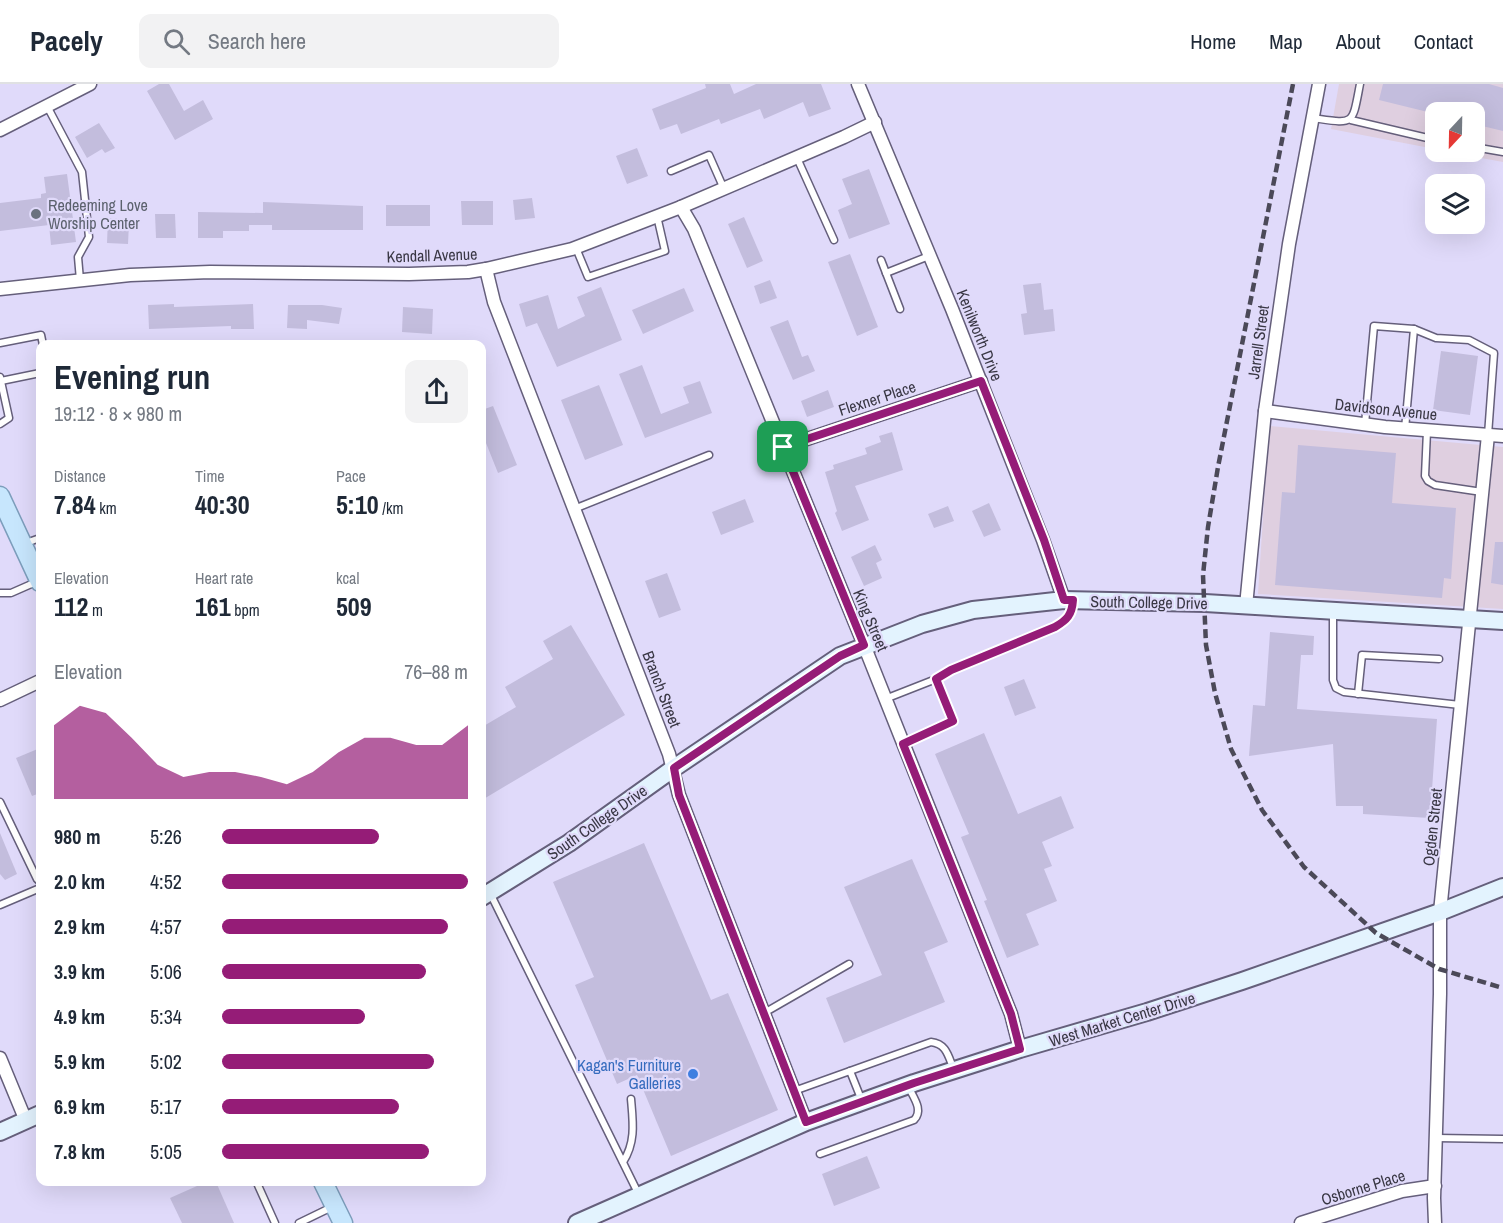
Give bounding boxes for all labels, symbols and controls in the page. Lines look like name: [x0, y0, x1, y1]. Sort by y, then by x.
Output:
search box: [139, 14, 559, 68]
text: Pacely: [30, 22, 103, 60]
icon: search: [160, 25, 193, 58]
text: Search here: [208, 26, 306, 56]
text: Home: [1190, 27, 1236, 56]
text: Map: [1269, 27, 1303, 56]
text: About: [1336, 27, 1381, 56]
text: Contact: [1414, 27, 1473, 56]
north arrow: [1425, 102, 1485, 162]
map controls: [1425, 102, 1485, 234]
button: layers: [1425, 174, 1485, 234]
place label: Redeeming Love Worship Center: [48, 194, 148, 234]
marker: Redeeming Love Worship Center: [29, 207, 43, 221]
street label: Kendall Avenue: [386, 242, 478, 268]
street label: Kenilworth Drive: [952, 286, 1008, 384]
street label: Jarrell Street: [1242, 303, 1274, 380]
text: Evening run: [54, 355, 210, 399]
button: share: [405, 360, 468, 423]
street label: Flexner Place: [835, 375, 919, 421]
street label: Davidson Avenue: [1334, 393, 1438, 425]
text: 19:12 · 8 × 980 m: [54, 400, 182, 427]
pin: [757, 421, 808, 472]
icon: arrive: [766, 430, 799, 463]
text: Distance: [54, 465, 106, 487]
text: Time: [195, 465, 225, 487]
text: Pace: [336, 465, 366, 487]
text: 7.84: [54, 487, 96, 522]
text: 40:30: [195, 487, 250, 522]
text: 5:10: [336, 487, 379, 522]
text: km: [96, 497, 117, 519]
text: /km: [379, 497, 403, 519]
text: Elevation: [54, 567, 109, 589]
text: Heart rate: [195, 567, 253, 589]
text: kcal: [336, 567, 359, 589]
street label: King Street: [848, 585, 894, 655]
text: 112: [54, 589, 88, 624]
text: 161: [195, 589, 231, 624]
text: 509: [336, 589, 372, 624]
street label: South College Drive: [1090, 590, 1208, 614]
text: m: [88, 599, 103, 621]
text: bpm: [231, 599, 260, 621]
street label: Branch Street: [637, 648, 687, 731]
text: Elevation: [54, 658, 122, 685]
text: 76–88 m: [404, 658, 468, 685]
street label: South College Drive: [543, 779, 651, 865]
street label: Ogden Street: [1417, 787, 1447, 867]
text: 980 m: [54, 823, 101, 850]
text: 5:26: [150, 823, 182, 850]
text: 2.0 km: [54, 868, 105, 895]
text: 4:52: [150, 868, 182, 895]
text: 2.9 km: [54, 913, 105, 940]
text: 4:57: [150, 913, 182, 940]
text: 3.9 km: [54, 958, 105, 985]
text: 5:06: [150, 958, 182, 985]
street label: West Market Center Drive: [1046, 986, 1198, 1052]
text: 4.9 km: [54, 1003, 105, 1030]
text: 5:34: [150, 1003, 182, 1030]
text: 5.9 km: [54, 1048, 105, 1075]
text: 5:02: [150, 1048, 182, 1075]
place label: Kagan's Furniture Galleries: [577, 1054, 681, 1094]
marker: Kagan's Furniture Galleries: [686, 1067, 700, 1081]
text: 6.9 km: [54, 1093, 105, 1120]
text: 5:17: [150, 1093, 182, 1120]
text: 7.8 km: [54, 1138, 105, 1165]
text: 5:05: [150, 1138, 182, 1165]
street label: Osborne Place: [1318, 1164, 1408, 1210]

